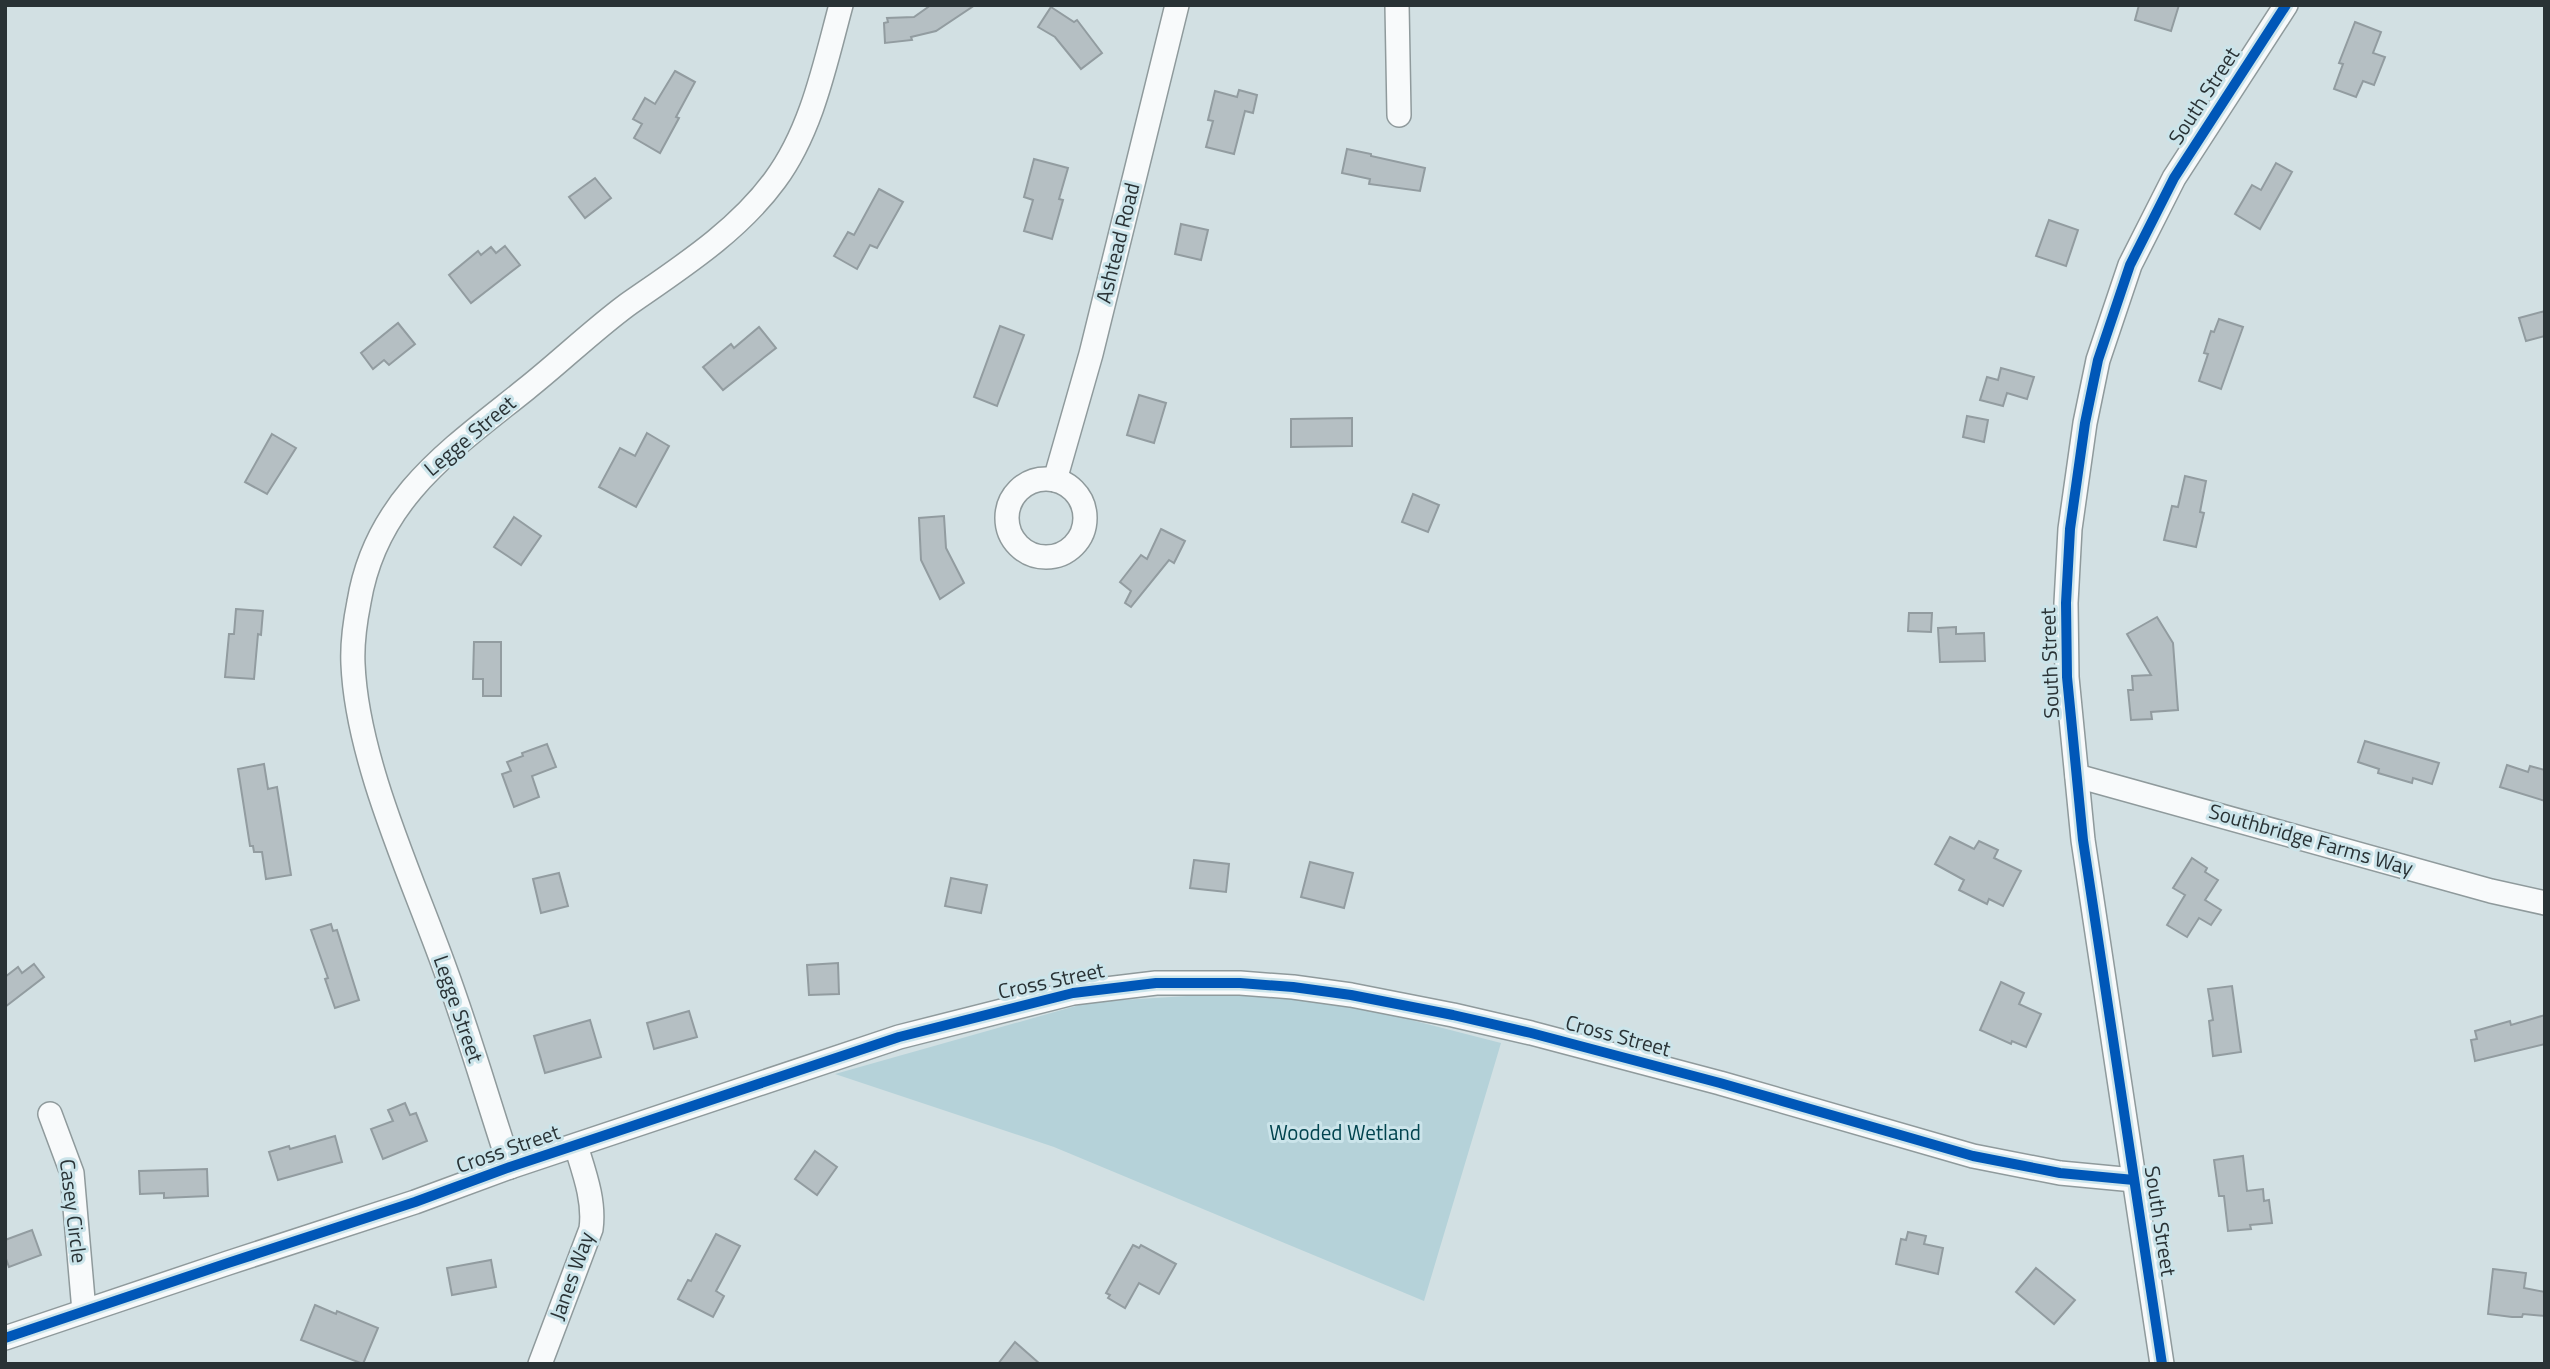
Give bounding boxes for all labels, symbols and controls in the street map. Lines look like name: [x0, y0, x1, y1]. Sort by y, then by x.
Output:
street label: South Street: [2160, 40, 2247, 151]
street label: Ashtead Road: [1087, 179, 1147, 306]
street label: Legge Street: [416, 387, 523, 483]
street label: South Street: [2031, 606, 2067, 719]
street label: Southbridge Farms Way: [2205, 795, 2417, 884]
street label: Legge Street: [426, 951, 492, 1067]
street label: Cross Street: [995, 953, 1107, 1007]
street label: Cross Street: [1562, 1006, 1675, 1065]
street label: Cross Street: [452, 1115, 564, 1181]
park label: Wooded Wetland: [1269, 1116, 1421, 1148]
street label: Casey Circle: [52, 1157, 96, 1265]
street label: South Street: [2137, 1164, 2186, 1279]
street label: Janes Way: [540, 1227, 602, 1324]

